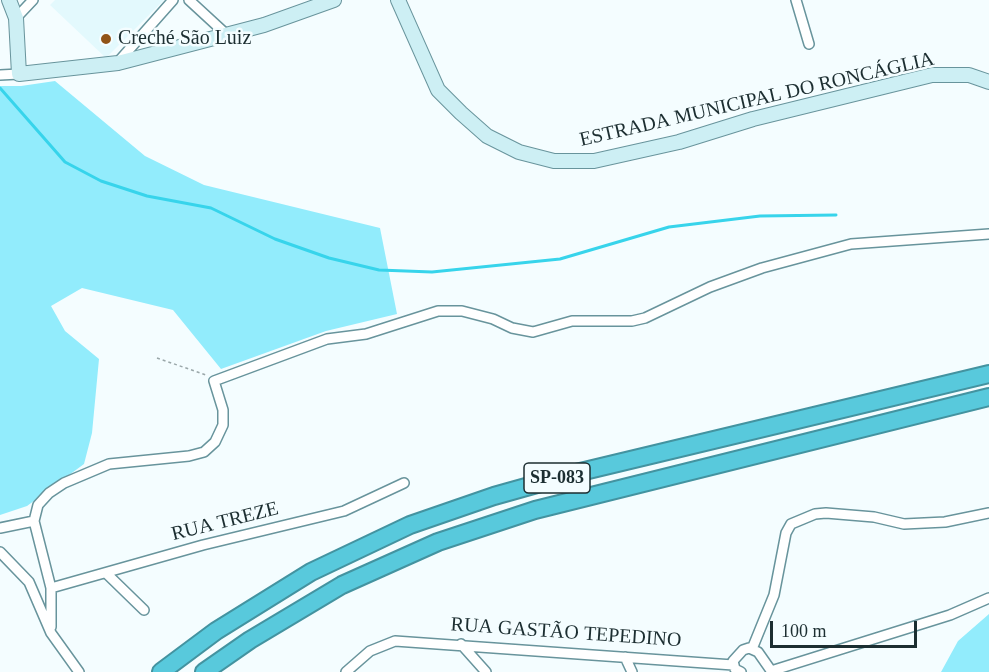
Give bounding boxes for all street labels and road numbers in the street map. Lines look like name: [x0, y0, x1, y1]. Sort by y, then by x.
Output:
street label: ESTRADA MUNICIPAL DO RONCÁGLIA: [577, 47, 937, 153]
road number: SP-083: [524, 463, 590, 493]
street label: RUA TREZE: [169, 497, 281, 547]
street label: RUA GASTÃO TEPEDINO: [450, 613, 682, 653]

